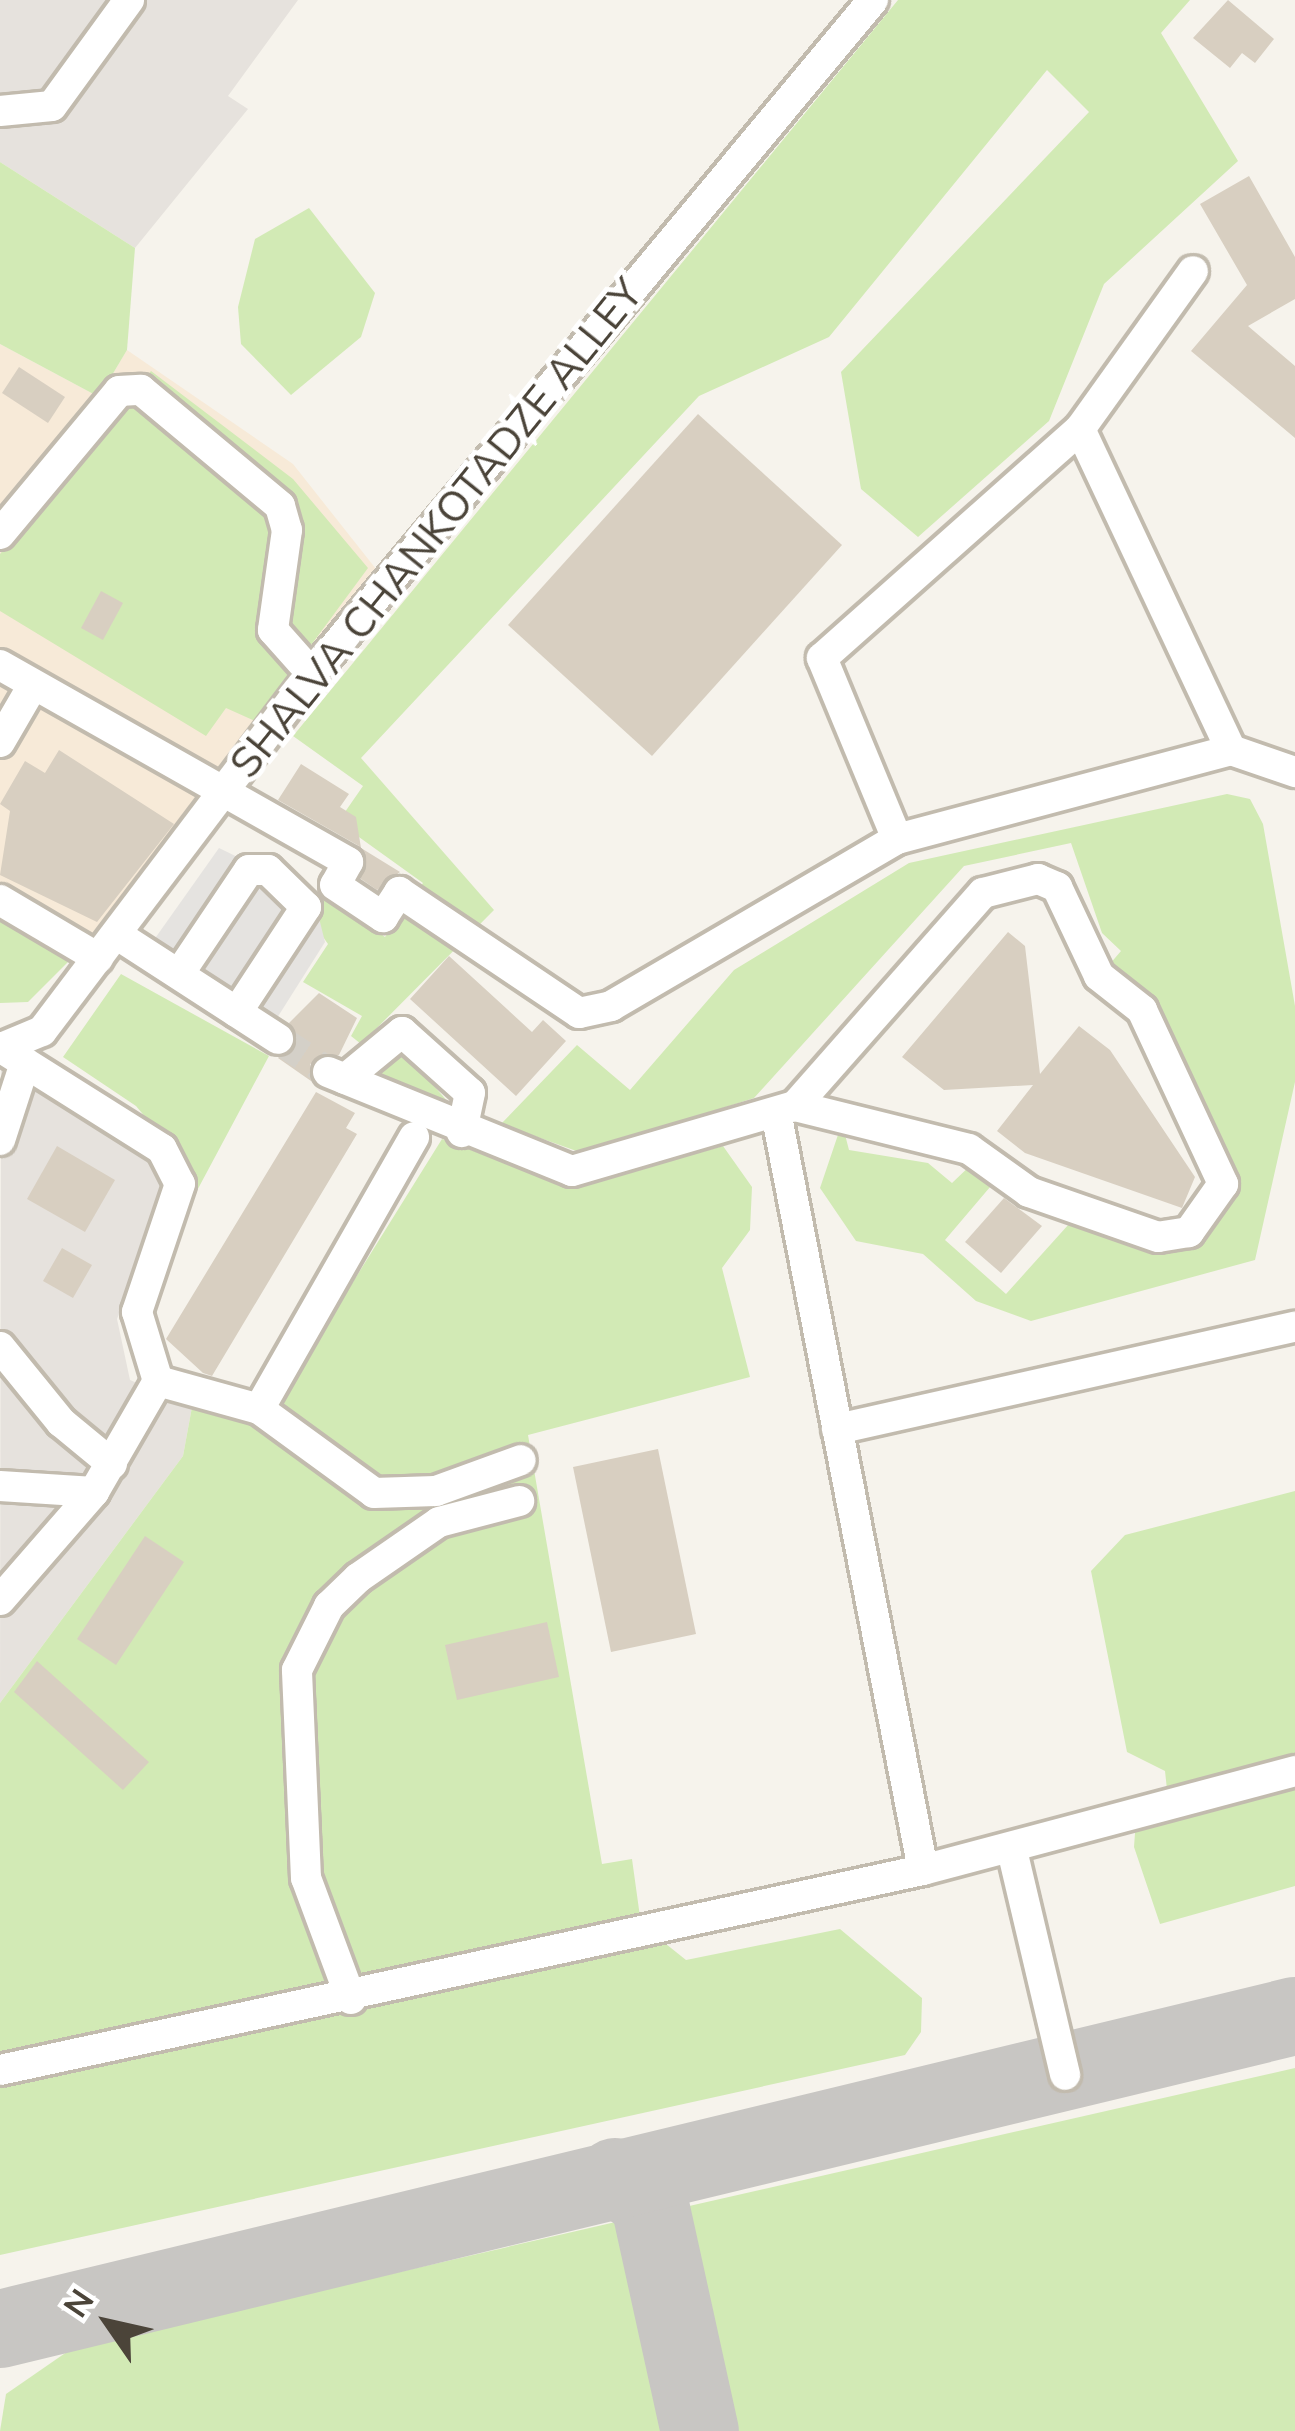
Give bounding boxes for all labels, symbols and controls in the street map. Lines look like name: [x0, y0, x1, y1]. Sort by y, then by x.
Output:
street label: SHALVA CHANKOTADZE ALLEY: [219, 268, 653, 788]
north arrow: [48, 2263, 168, 2383]
text: N: [54, 2281, 102, 2324]

